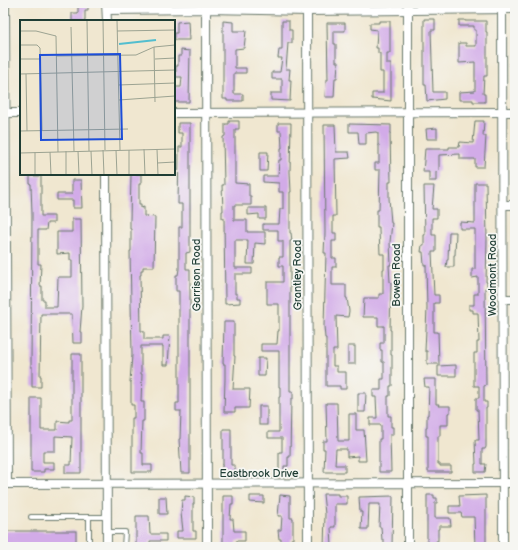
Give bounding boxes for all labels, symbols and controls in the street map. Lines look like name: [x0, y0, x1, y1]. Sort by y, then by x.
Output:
inset map: [20, 20, 175, 175]
street label: Woodmont Road: [486, 234, 499, 316]
street label: Garrison Road: [190, 239, 203, 311]
street label: Grantley Road: [291, 240, 304, 310]
street label: Bowen Road: [390, 243, 403, 307]
street label: Eastbrook Drive: [220, 467, 299, 480]

